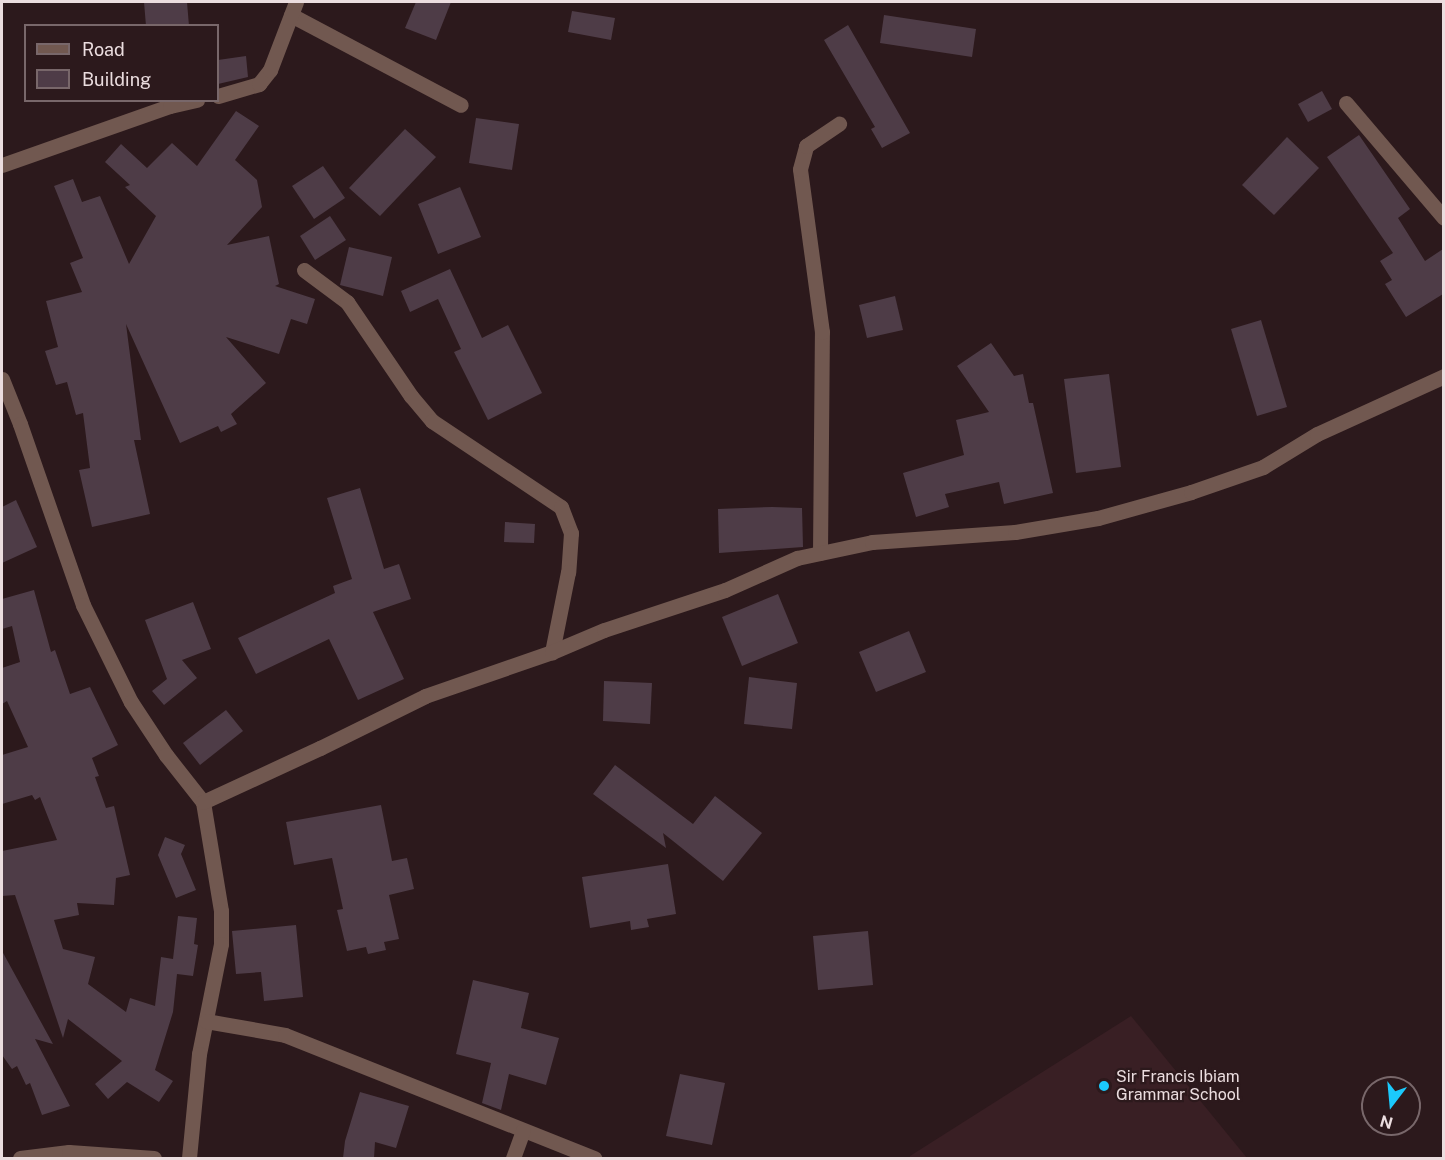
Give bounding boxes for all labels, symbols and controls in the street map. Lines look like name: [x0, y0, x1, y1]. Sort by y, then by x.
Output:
legend: [24, 24, 219, 102]
text: Road: [82, 39, 125, 60]
text: Building: [82, 69, 151, 90]
place label: Sir Francis Ibiam Grammar School: [1116, 1067, 1241, 1105]
north arrow: [1361, 1076, 1421, 1136]
marker: Sir Francis Ibiam Grammar School: [1097, 1079, 1111, 1093]
text: N: [1378, 1111, 1395, 1133]

